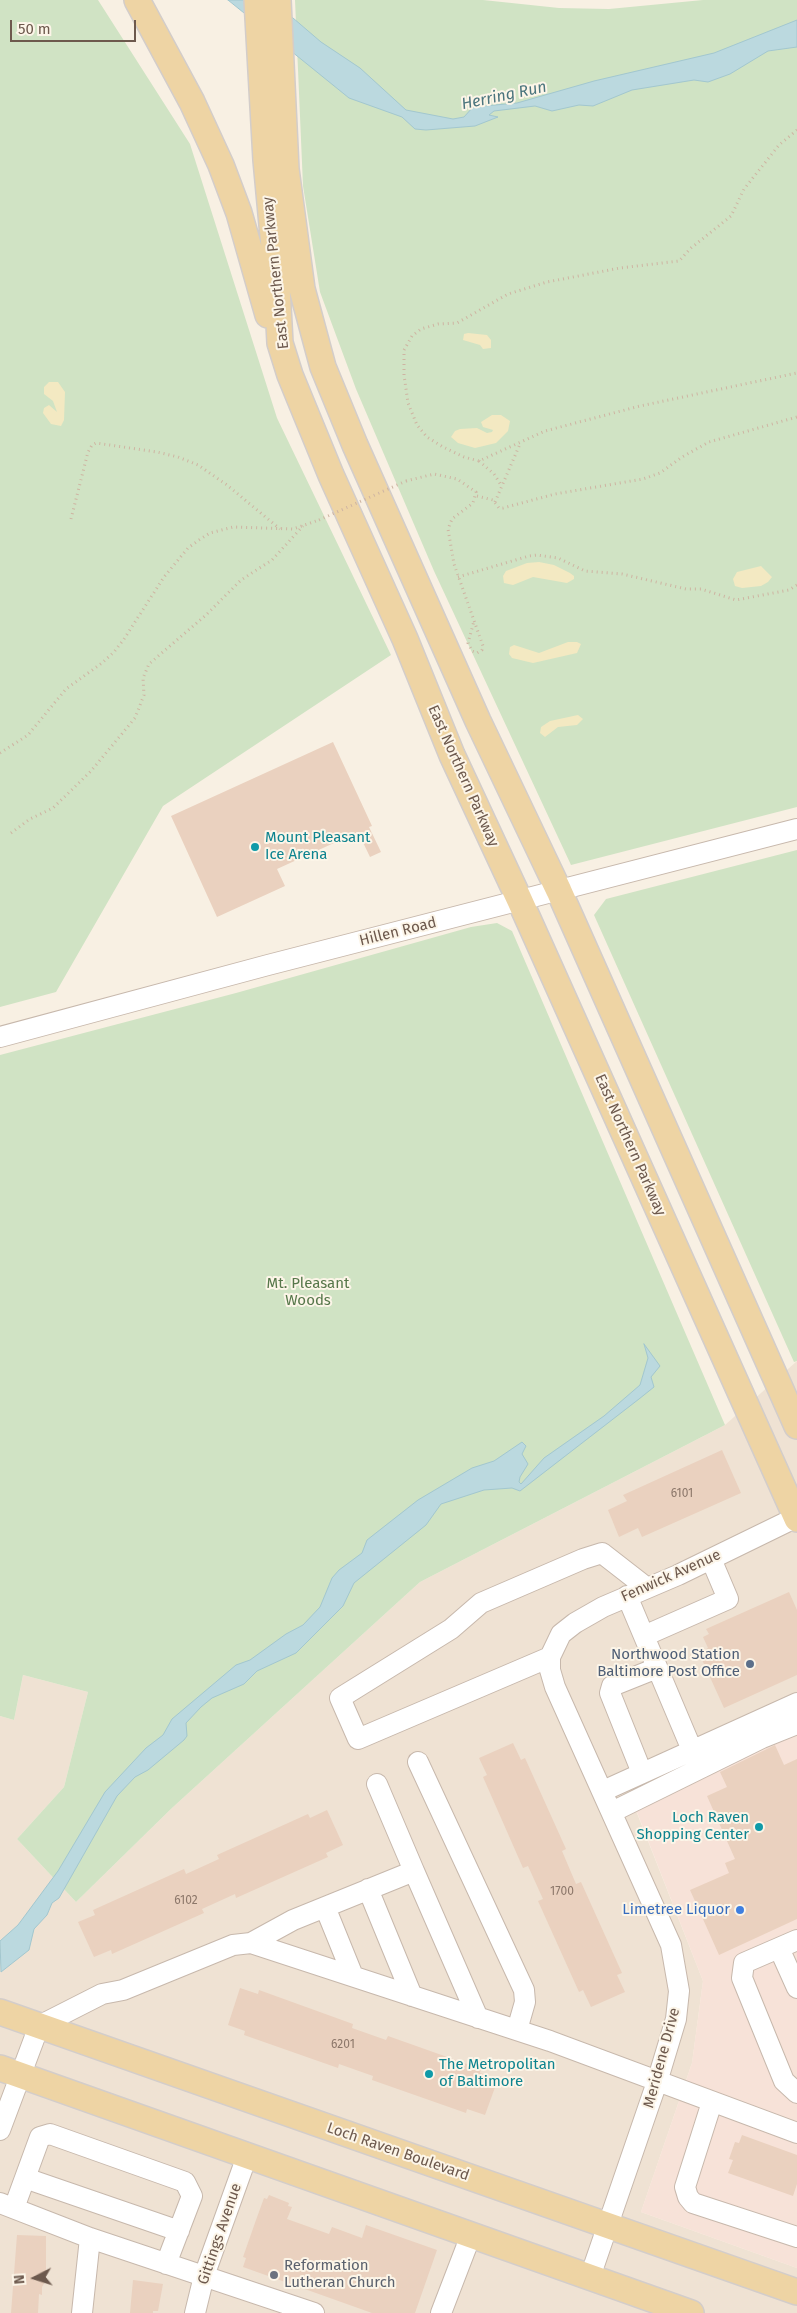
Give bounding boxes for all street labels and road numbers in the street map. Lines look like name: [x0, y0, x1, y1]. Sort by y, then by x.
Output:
street label: East Northern Parkway: [259, 196, 293, 350]
street label: East Northern Parkway: [424, 702, 502, 850]
street label: Hillen Road: [358, 914, 438, 950]
street label: East Northern Parkway: [591, 1071, 669, 1219]
street label: Fenwick Avenue: [618, 1546, 724, 1606]
street label: Meridene Drive: [640, 2006, 684, 2110]
street label: Loch Raven Boulevard: [324, 2119, 472, 2185]
street label: Gittings Avenue: [194, 2181, 246, 2287]

